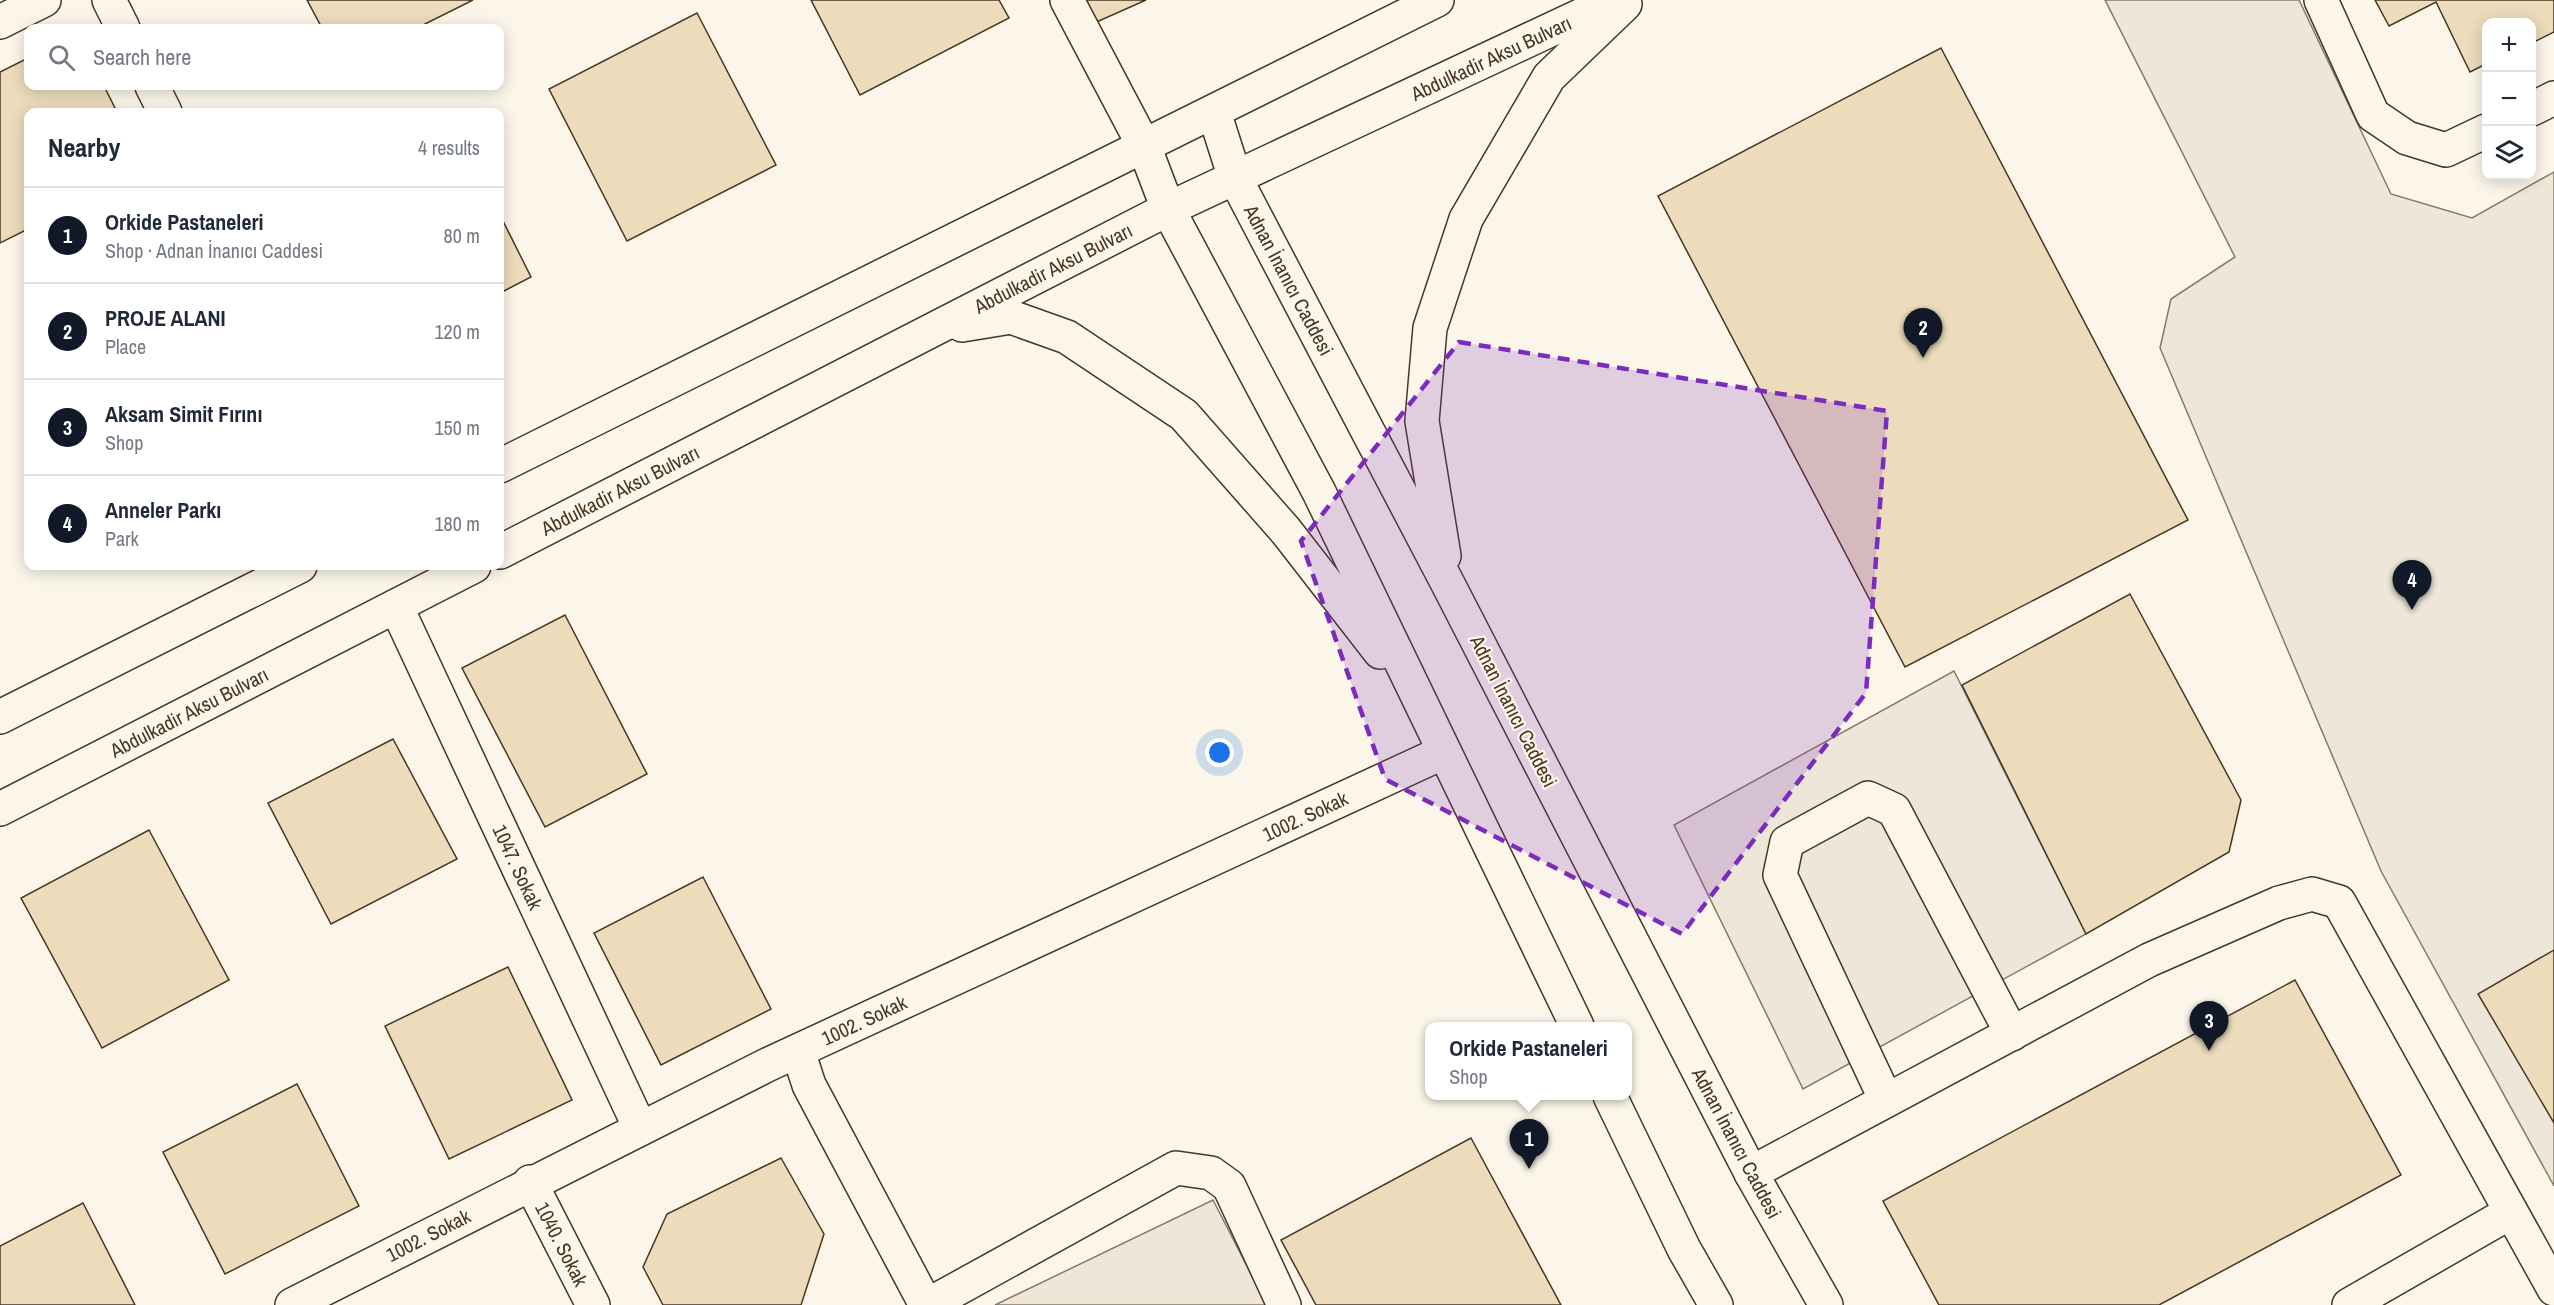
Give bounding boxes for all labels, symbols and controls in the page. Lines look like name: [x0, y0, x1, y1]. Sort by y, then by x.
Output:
street label: Abdulkadir Aksu Bulvarı: [1405, 9, 1576, 107]
map controls: [2482, 18, 2536, 180]
button: +: [2482, 18, 2536, 72]
search box: [24, 24, 504, 90]
icon: search: [45, 41, 78, 74]
text: Search here: [93, 42, 191, 72]
button: −: [2482, 72, 2536, 126]
button: layers: [2482, 126, 2536, 180]
text: Nearby: [48, 130, 120, 165]
text: 4 results: [418, 134, 480, 161]
street label: Adnan İnanıcı Caddesi: [1237, 199, 1340, 360]
text: Orkide Pastaneleri: [105, 207, 263, 237]
street label: Abdulkadir Aksu Bulvarı: [968, 216, 1137, 320]
text: 1: [63, 222, 72, 249]
text: 80 m: [444, 222, 480, 249]
text: Shop · Adnan İnanıcı Caddesi: [105, 237, 323, 264]
text: PROJE ALANI: [105, 303, 226, 333]
pin: 2: [1904, 308, 1942, 358]
text: 2: [63, 318, 72, 345]
text: 120 m: [434, 318, 480, 345]
text: Place: [105, 333, 146, 360]
text: Aksam Simit Fırını: [105, 399, 262, 429]
text: 3: [63, 414, 72, 441]
text: 150 m: [434, 414, 480, 441]
text: Shop: [105, 429, 143, 456]
street label: Abdulkadir Aksu Bulvarı: [535, 438, 704, 542]
text: Anneler Parkı: [105, 495, 221, 525]
text: 4: [63, 510, 72, 537]
text: 180 m: [434, 510, 480, 537]
text: Park: [105, 525, 139, 552]
pin: 4: [2392, 560, 2432, 610]
street label: Adnan İnanıcı Caddesi: [1464, 630, 1564, 791]
street label: Abdulkadir Aksu Bulvarı: [104, 660, 273, 764]
your location: [1205, 738, 1234, 767]
street label: 1002. Sokak: [1258, 784, 1353, 848]
street label: 1047. Sokak: [486, 820, 550, 915]
street label: 1002. Sokak: [817, 988, 912, 1052]
pin: 3: [2190, 1002, 2228, 1051]
popup: [1425, 1022, 1632, 1100]
text: Orkide Pastaneleri: [1449, 1033, 1608, 1063]
street label: Adnan İnanıcı Caddesi: [1685, 1062, 1788, 1223]
text: Shop: [1449, 1063, 1488, 1090]
pin: 1: [1510, 1120, 1549, 1169]
street label: 1040. Sokak: [529, 1197, 595, 1291]
street label: 1002. Sokak: [381, 1202, 475, 1268]

